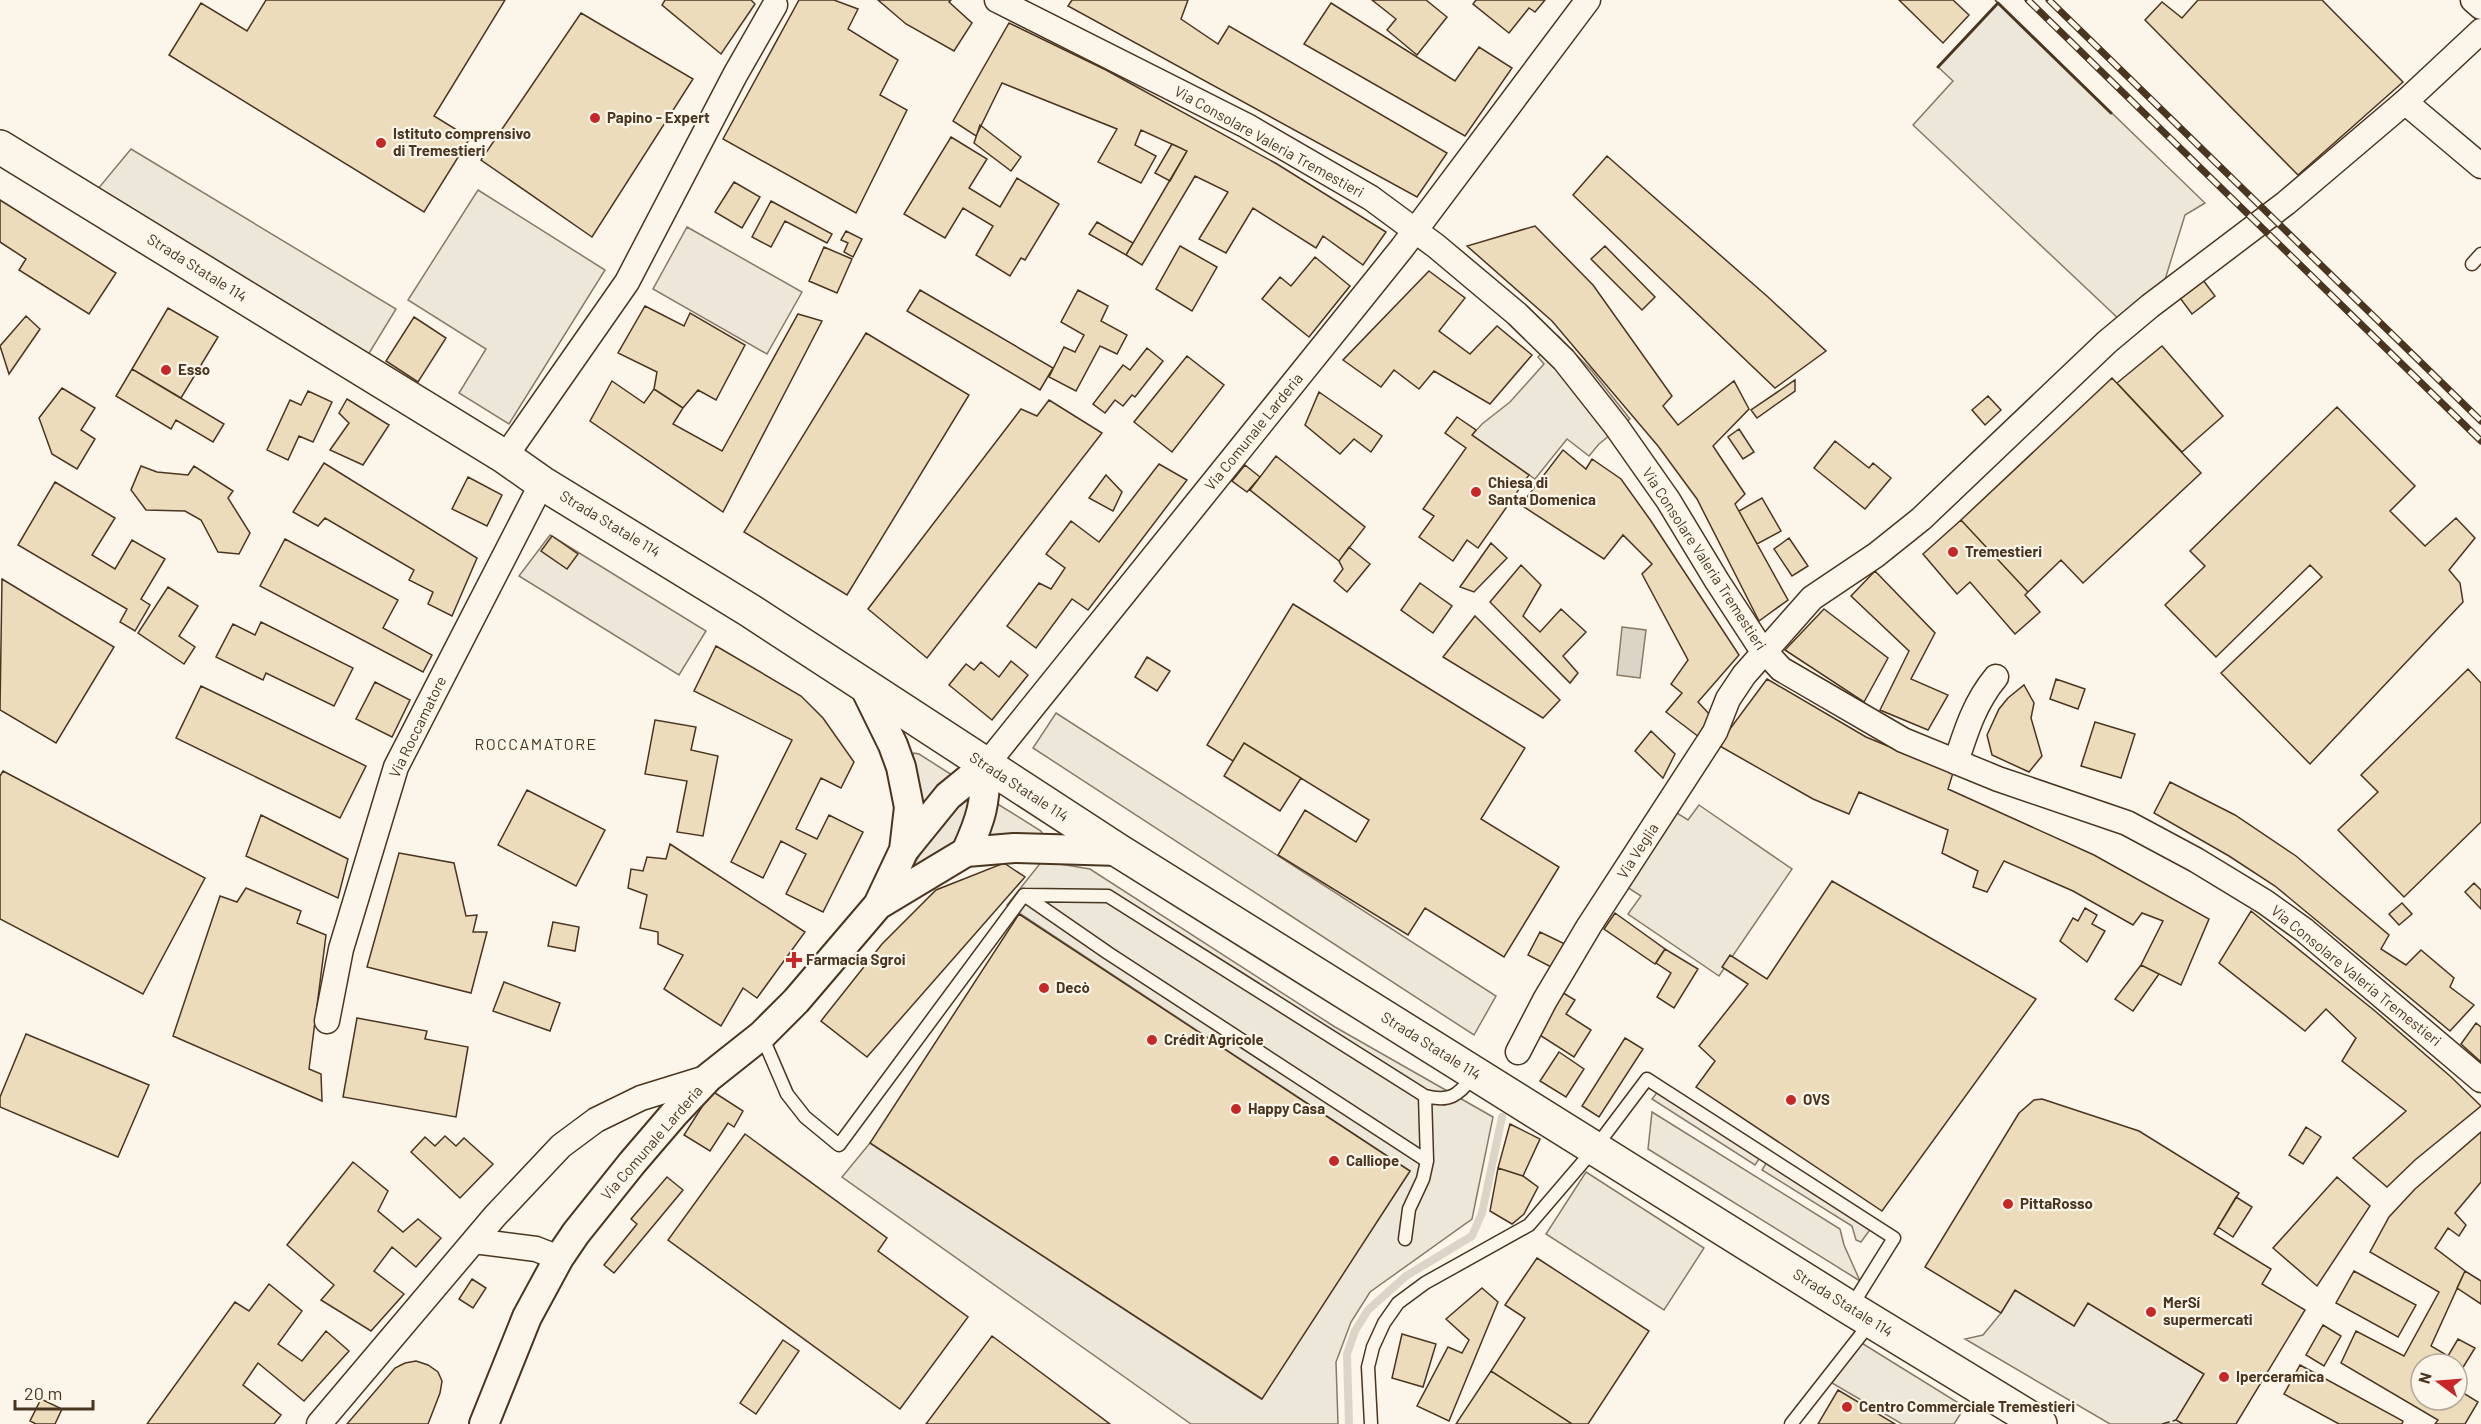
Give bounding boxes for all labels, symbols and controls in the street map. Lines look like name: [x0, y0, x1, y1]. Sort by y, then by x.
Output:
street label: Via Consolare Valeria Tremestieri: [1172, 81, 1367, 201]
place label: Papino - Expert: [607, 108, 710, 126]
marker: Papino - Expert: [588, 111, 602, 125]
place label: Istituto comprensivo di Tremestieri: [393, 124, 531, 159]
marker: Istituto comprensivo di Tremestieri: [374, 136, 388, 150]
street label: Strada Statale 114: [144, 229, 251, 305]
place label: Esso: [178, 360, 210, 378]
marker: Esso: [159, 363, 173, 377]
street label: Via Comunale Larderia: [1200, 369, 1306, 494]
street label: Via Consolare Valeria Tremestieri: [1639, 464, 1771, 653]
place label: Chiesa di Santa Domenica: [1488, 473, 1596, 508]
marker: Chiesa di Santa Domenica: [1469, 485, 1483, 499]
street label: Strada Statale 114: [557, 486, 664, 560]
place label: Tremestieri: [1965, 542, 2042, 560]
marker: Tremestieri: [1946, 545, 1960, 559]
street label: Via Roccamatore: [385, 673, 449, 780]
district label: ROCCAMATORE: [474, 734, 598, 753]
street label: Strada Statale 114: [967, 747, 1072, 825]
street label: Via Veglia: [1613, 819, 1662, 882]
street label: Via Consolare Valeria Tremestieri: [2268, 901, 2445, 1049]
place label: Farmacia Sgroi: [806, 950, 906, 968]
marker: Farmacia Sgroi: [787, 953, 801, 967]
place label: Decò: [1056, 978, 1090, 996]
marker: Decò: [1037, 981, 1051, 995]
street label: Strada Statale 114: [1378, 1007, 1485, 1083]
place label: Crédit Agricole: [1164, 1030, 1264, 1048]
marker: Crédit Agricole: [1145, 1033, 1159, 1047]
street label: Via Comunale Larderia: [597, 1081, 706, 1203]
place label: OVS: [1803, 1090, 1830, 1108]
marker: OVS: [1784, 1093, 1798, 1107]
place label: Happy Casa: [1248, 1099, 1325, 1117]
marker: Happy Casa: [1229, 1102, 1243, 1116]
place label: Calliope: [1346, 1151, 1399, 1169]
marker: Calliope: [1327, 1154, 1341, 1168]
place label: PittaRosso: [2020, 1194, 2093, 1212]
marker: PittaRosso: [2001, 1197, 2015, 1211]
street label: Strada Statale 114: [1790, 1264, 1897, 1340]
place label: MerSí supermercati: [2163, 1293, 2253, 1328]
marker: MerSí supermercati: [2144, 1305, 2158, 1319]
north arrow: [2409, 1352, 2469, 1412]
place label: Iperceramica: [2236, 1367, 2324, 1385]
marker: Iperceramica: [2217, 1370, 2231, 1384]
text: N: [2414, 1370, 2435, 1385]
scale bar: [15, 1373, 93, 1411]
text: 20 m: [24, 1382, 62, 1404]
place label: Centro Commerciale Tremestieri: [1859, 1397, 2075, 1415]
marker: Centro Commerciale Tremestieri: [1840, 1400, 1854, 1414]

